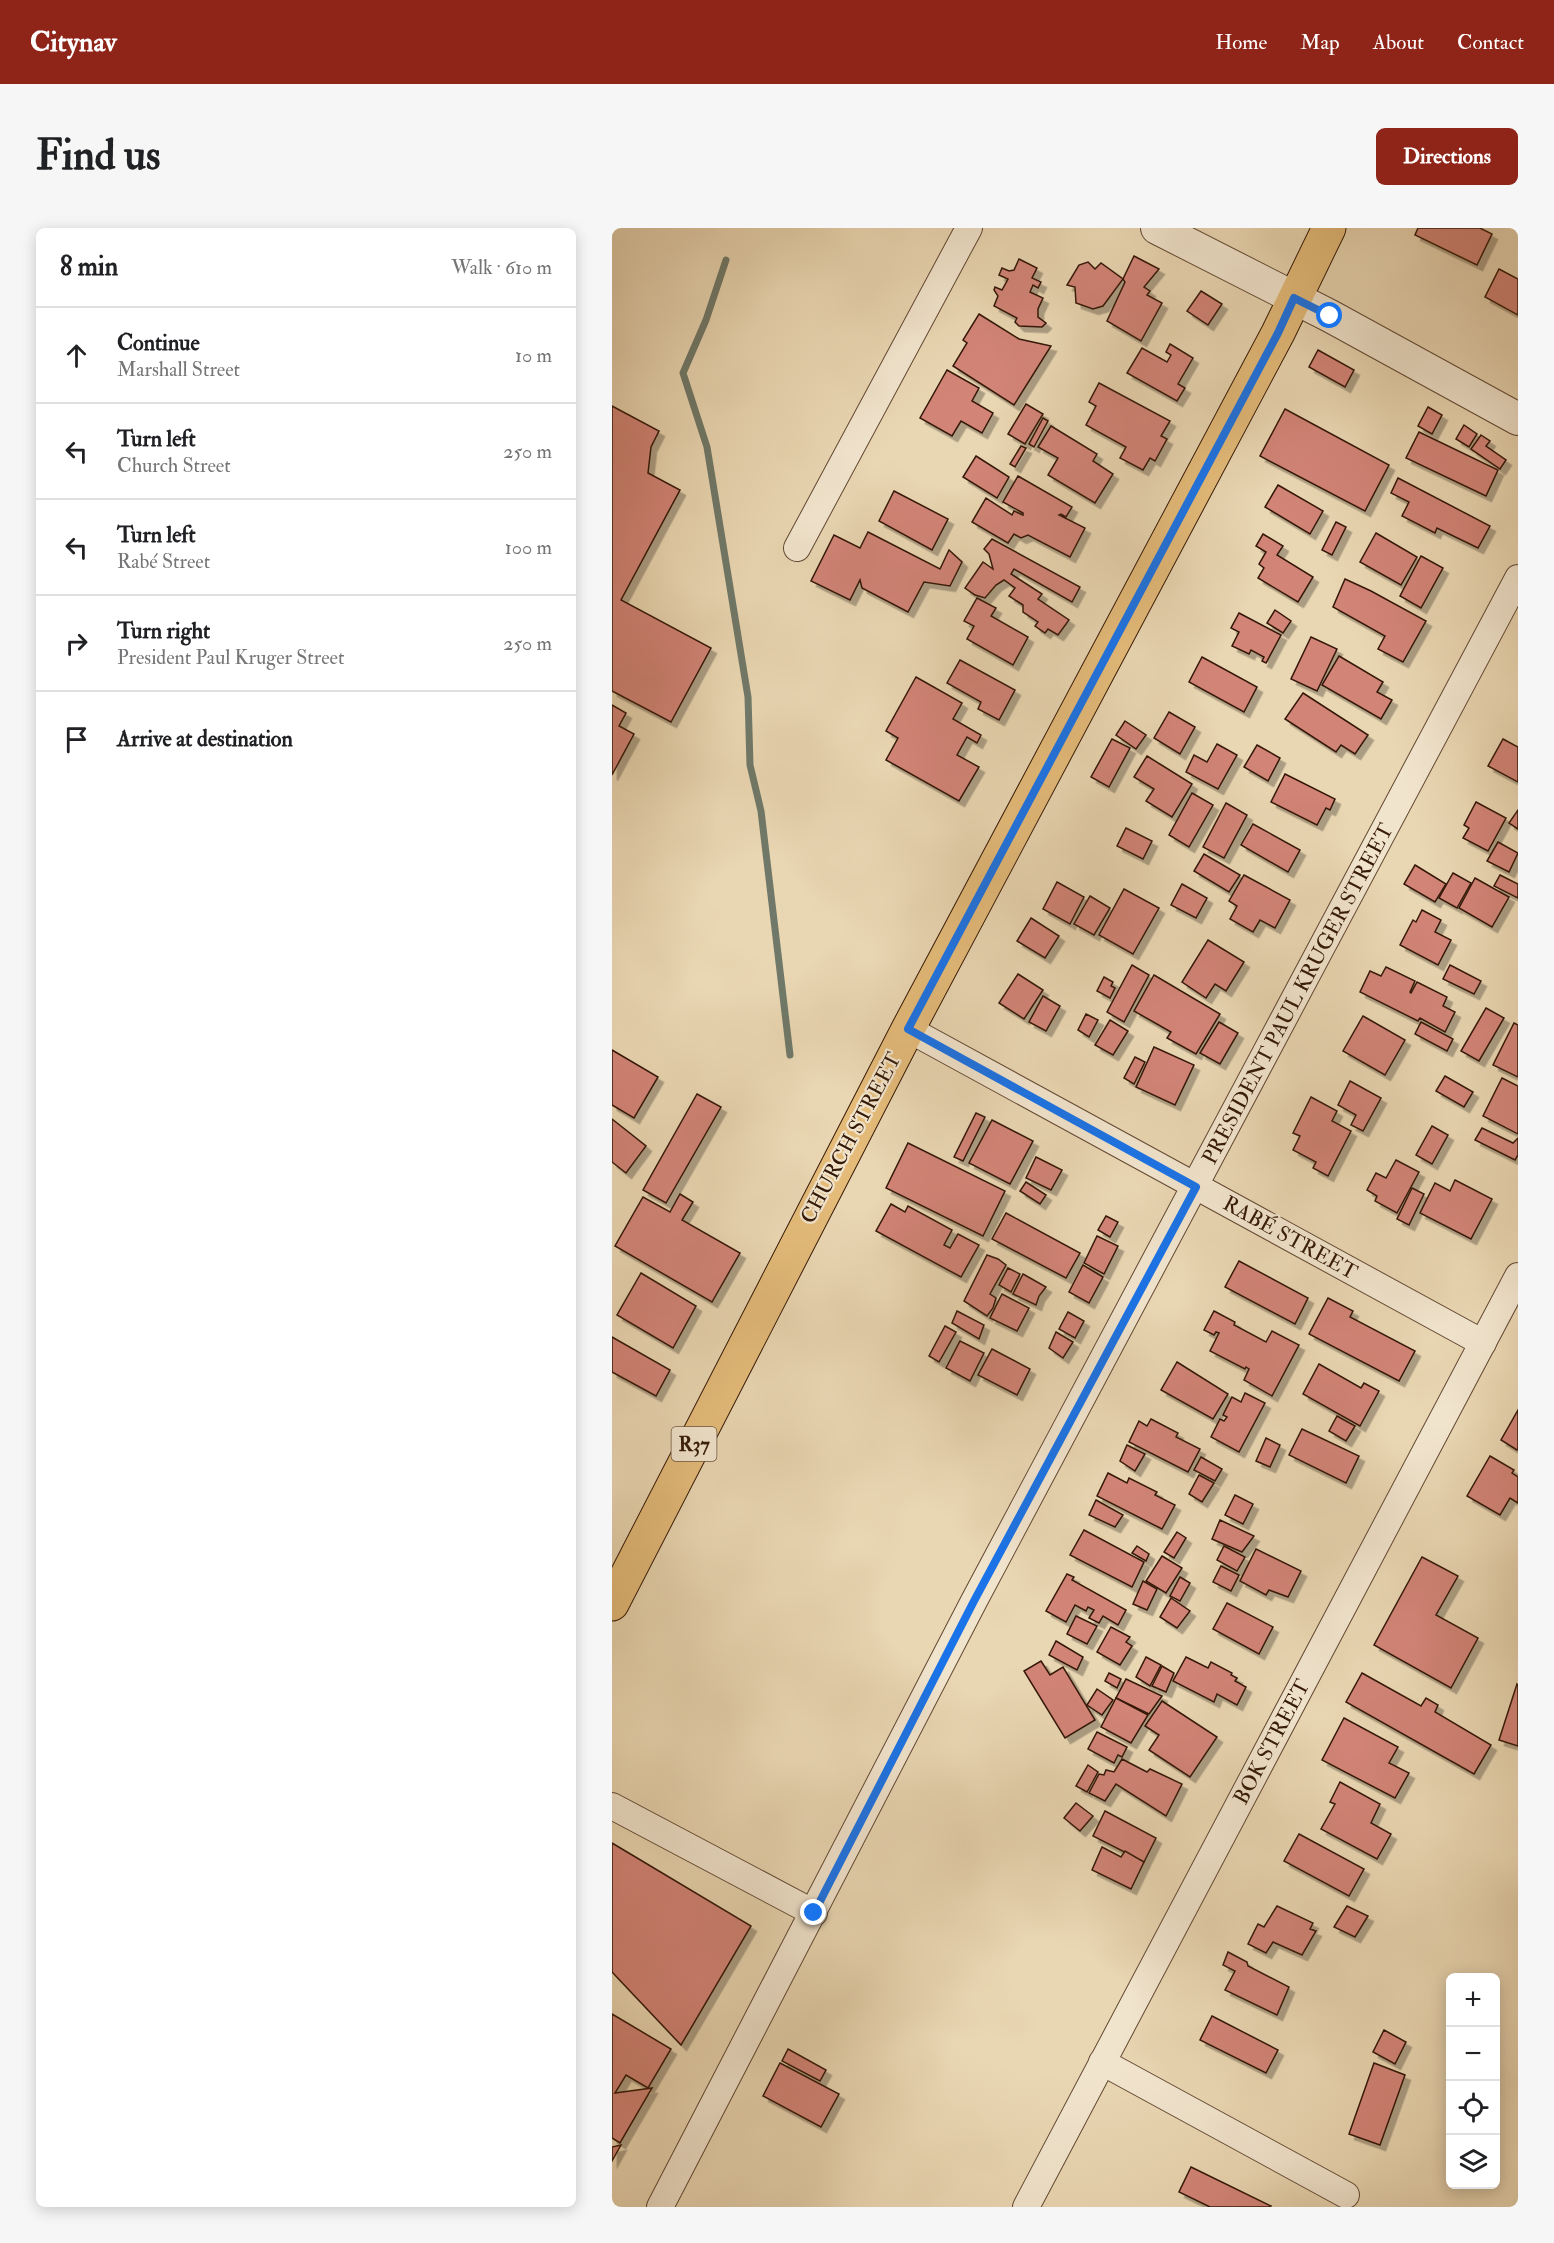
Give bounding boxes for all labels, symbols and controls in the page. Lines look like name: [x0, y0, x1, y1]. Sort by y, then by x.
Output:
text: Citynav: [30, 25, 117, 60]
text: Home: [1215, 29, 1267, 56]
text: Map: [1300, 29, 1340, 56]
text: About: [1373, 29, 1424, 56]
text: Contact: [1457, 29, 1524, 56]
button: Directions: [1376, 128, 1518, 185]
text: Find us: [36, 130, 160, 182]
text: 8 min: [60, 251, 118, 283]
text: Walk · 610 m: [451, 255, 552, 280]
route start: [1316, 302, 1342, 328]
text: Continue: [117, 329, 200, 357]
icon: ahead: [60, 339, 93, 372]
text: 10 m: [515, 343, 552, 368]
text: Marshall Street: [117, 357, 240, 382]
text: Turn left: [117, 425, 196, 453]
icon: left: [60, 435, 93, 468]
text: 250 m: [503, 439, 552, 464]
text: Church Street: [117, 453, 231, 478]
text: Turn left: [117, 521, 196, 549]
icon: left: [60, 531, 93, 564]
text: 100 m: [505, 535, 552, 560]
text: Rabé Street: [117, 549, 210, 574]
text: Turn right: [117, 617, 210, 645]
icon: right: [60, 627, 93, 660]
text: 250 m: [503, 631, 552, 656]
text: President Paul Kruger Street: [117, 645, 344, 670]
icon: arrive: [60, 723, 93, 756]
text: Arrive at destination: [117, 725, 293, 753]
street label: PRESIDENT PAUL KRUGER STREET: [1196, 819, 1400, 1169]
street label: CHURCH STREET: [794, 1047, 908, 1228]
street label: RABÉ STREET: [1218, 1190, 1362, 1286]
road number: R37: [672, 1427, 716, 1461]
street label: BOK STREET: [1228, 1674, 1316, 1809]
route end: [800, 1899, 826, 1925]
map controls: [1446, 1973, 1500, 2189]
button: +: [1446, 1973, 1500, 2027]
button: −: [1446, 2027, 1500, 2081]
button: locate: [1446, 2081, 1500, 2135]
button: layers: [1446, 2135, 1500, 2189]

